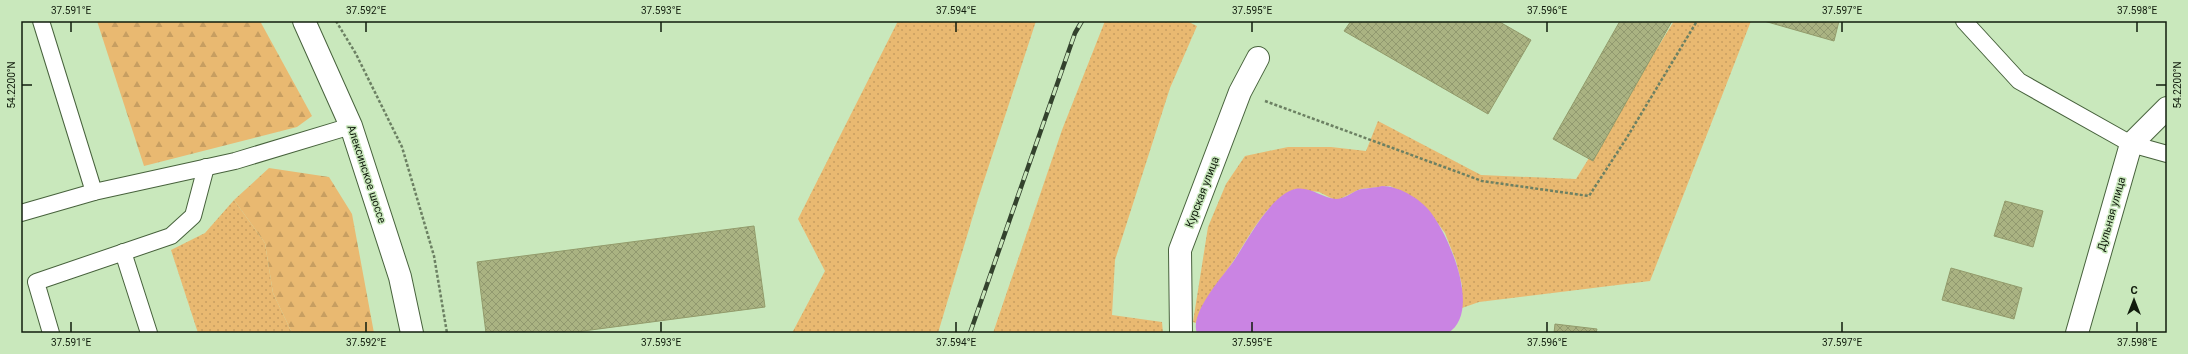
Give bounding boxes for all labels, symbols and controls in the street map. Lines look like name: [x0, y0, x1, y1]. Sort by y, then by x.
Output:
text: 37.591°E: [51, 5, 91, 16]
text: 37.592°E: [346, 5, 386, 16]
text: 37.593°E: [641, 5, 681, 16]
text: 37.594°E: [936, 5, 976, 16]
text: 37.595°E: [1232, 5, 1272, 16]
text: 37.596°E: [1527, 5, 1567, 16]
text: 37.597°E: [1822, 5, 1862, 16]
text: 37.598°E: [2117, 5, 2157, 16]
text: 54.2200°N: [6, 61, 17, 109]
text: 54.2200°N: [2172, 61, 2183, 109]
street label: Алексинское шоссе: [344, 123, 389, 225]
street label: Курская улица: [1183, 155, 1222, 229]
street label: Дульная улица: [2095, 175, 2128, 253]
north arrow: [2114, 280, 2154, 320]
text: С: [2130, 284, 2138, 297]
text: 37.591°E: [51, 337, 91, 348]
text: 37.592°E: [346, 337, 386, 348]
text: 37.593°E: [641, 337, 681, 348]
text: 37.594°E: [936, 337, 976, 348]
text: 37.595°E: [1232, 337, 1272, 348]
text: 37.596°E: [1527, 337, 1567, 348]
text: 37.597°E: [1822, 337, 1862, 348]
text: 37.598°E: [2117, 337, 2157, 348]

